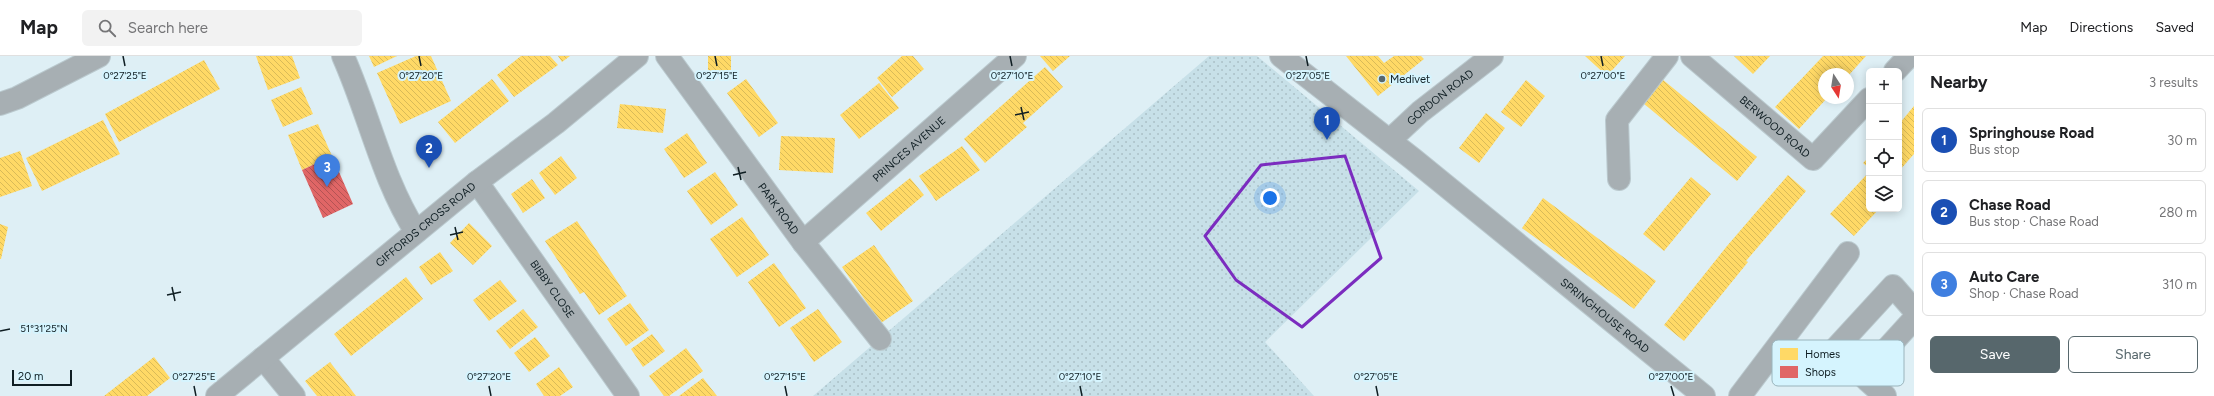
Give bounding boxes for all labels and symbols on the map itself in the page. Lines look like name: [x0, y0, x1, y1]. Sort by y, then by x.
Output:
street label: GORDON ROAD: [1404, 67, 1477, 128]
north arrow: [1818, 68, 1854, 104]
text: 0°27'25"E: [103, 69, 147, 82]
text: 0°27'20"E: [399, 69, 443, 82]
text: 0°27'15"E: [696, 69, 738, 82]
text: 0°27'10"E: [991, 69, 1033, 82]
text: 0°27'05"E: [1286, 69, 1330, 82]
text: 0°27'00"E: [1581, 69, 1626, 82]
place label: Medivet: [1390, 73, 1430, 86]
marker: Medivet: [1377, 74, 1387, 84]
street label: BERWOOD ROAD: [1737, 93, 1813, 161]
pin: 1: [1314, 107, 1340, 140]
street label: PRINCES AVENUE: [870, 114, 948, 185]
pin: 2: [416, 135, 442, 168]
pin: 3: [314, 154, 340, 187]
street label: GIFFORDS CROSS ROAD: [373, 180, 479, 270]
street label: PARK ROAD: [755, 181, 802, 238]
your location: [1260, 188, 1280, 208]
street label: BIBBY CLOSE: [527, 258, 577, 321]
street label: SPRINGHOUSE ROAD: [1558, 276, 1652, 356]
text: 51°31'25"N: [20, 322, 68, 335]
legend: [1772, 340, 1904, 386]
text: Homes: [1805, 348, 1840, 361]
text: Shops: [1805, 366, 1836, 379]
scale bar: [12, 368, 72, 387]
text: 0°27'25"E: [172, 370, 216, 383]
text: 0°27'20"E: [467, 370, 511, 383]
text: 0°27'15"E: [764, 370, 806, 383]
text: 0°27'10"E: [1059, 370, 1101, 383]
text: 0°27'05"E: [1354, 370, 1398, 383]
text: 0°27'00"E: [1649, 370, 1694, 383]

